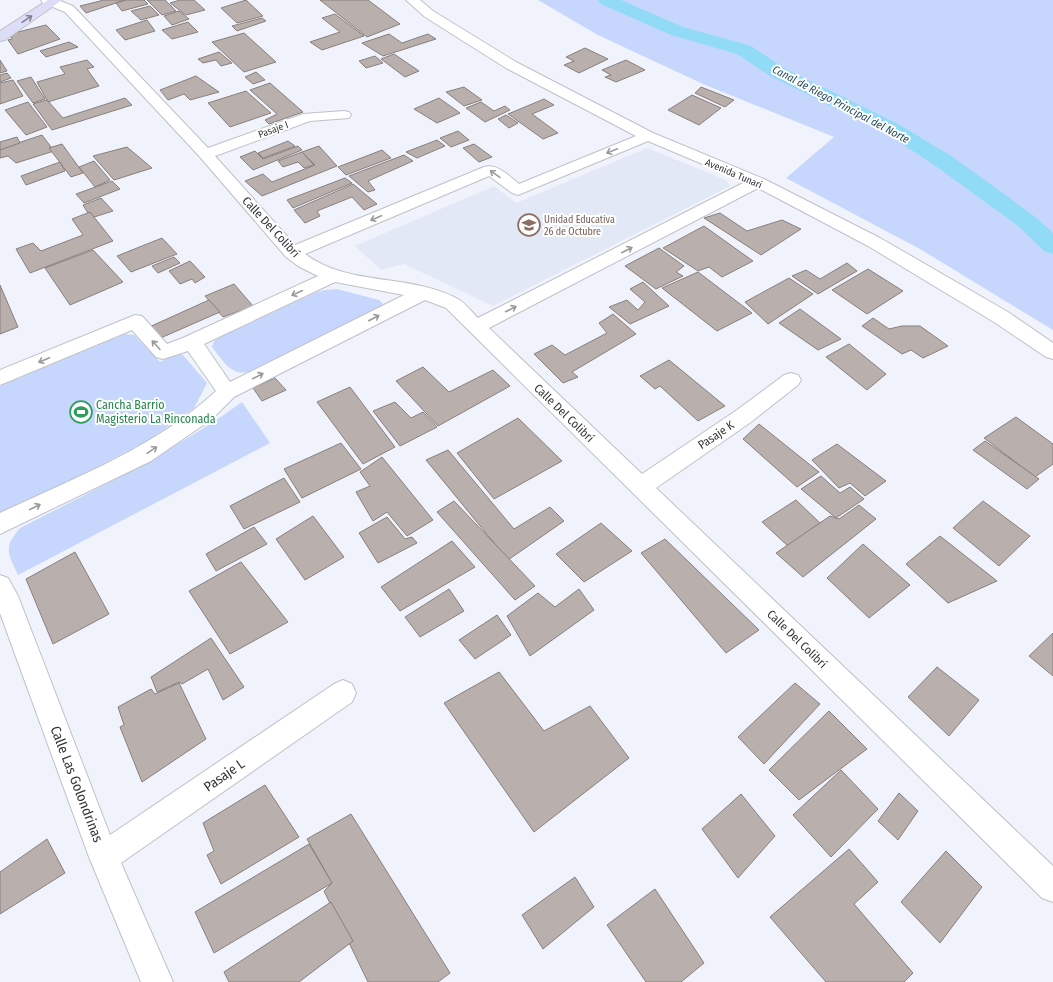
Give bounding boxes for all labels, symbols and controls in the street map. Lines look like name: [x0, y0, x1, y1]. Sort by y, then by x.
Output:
one-way arrow: [21, 15, 33, 23]
water label: Canal de Riego Principal del Norte: [770, 63, 911, 146]
street label: Pasaje I: [257, 119, 290, 141]
one-way arrow: [607, 148, 619, 156]
street label: Avenida Tunari: [703, 157, 764, 191]
one-way arrow: [490, 170, 501, 178]
street label: Calle Del Colibrí: [239, 194, 303, 260]
school or university icon: Unidad Educativa 26 de Octubre: [516, 212, 542, 238]
one-way arrow: [371, 214, 383, 222]
place label: Unidad Educativa 26 de Octubre: [544, 214, 615, 238]
one-way arrow: [620, 246, 632, 253]
one-way arrow: [292, 290, 304, 297]
one-way arrow: [505, 305, 517, 312]
one-way arrow: [368, 314, 380, 321]
one-way arrow: [151, 339, 160, 350]
one-way arrow: [38, 356, 50, 364]
one-way arrow: [252, 372, 264, 379]
street label: Calle Del Colibrí: [531, 381, 597, 445]
place label: Cancha Barrio Magisterio La Rinconada: [96, 398, 216, 426]
sports icon: Cancha Barrio Magisterio La Rinconada: [68, 399, 94, 425]
street label: Pasaje K: [695, 418, 737, 452]
one-way arrow: [146, 446, 157, 454]
one-way arrow: [29, 503, 41, 510]
street label: Calle Del Colibrí: [764, 607, 830, 671]
street label: Calle Las Golondrinas: [47, 724, 107, 845]
street label: Pasaje L: [201, 755, 248, 796]

